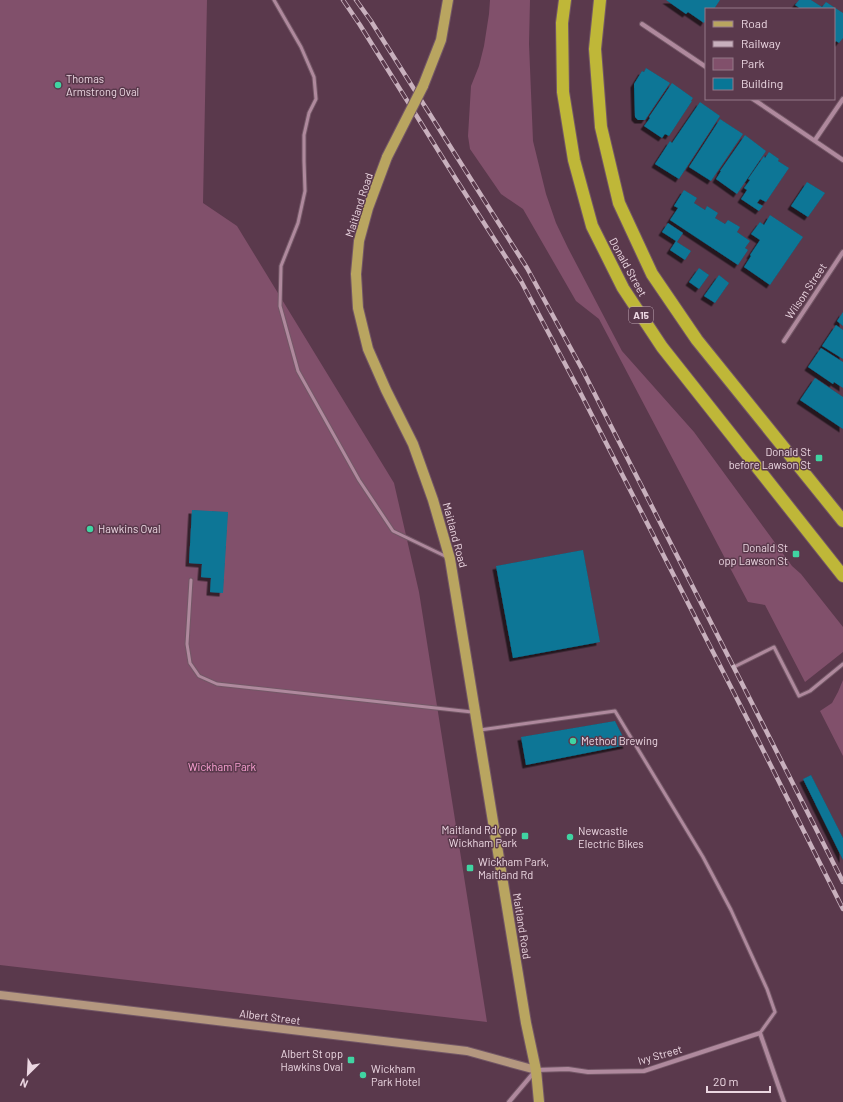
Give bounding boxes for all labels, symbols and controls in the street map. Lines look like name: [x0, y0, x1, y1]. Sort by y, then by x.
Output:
legend: [705, 8, 835, 100]
text: Road: [741, 16, 768, 30]
text: Railway: [741, 36, 781, 50]
text: Park: [741, 56, 765, 70]
place label: Thomas Armstrong Oval: [66, 72, 139, 98]
text: Building: [741, 76, 783, 90]
marker: Thomas Armstrong Oval: [53, 80, 63, 90]
street label: Maitland Road: [342, 171, 375, 239]
street label: Donald Street: [607, 235, 650, 298]
street label: Wilson Street: [782, 260, 829, 321]
road number: A15: [629, 307, 653, 323]
place label: Donald St before Lawson St: [729, 445, 811, 471]
marker: Donald St before Lawson St: [814, 453, 824, 463]
street label: Maitland Road: [441, 501, 470, 569]
place label: Hawkins Oval: [98, 522, 161, 535]
marker: Hawkins Oval: [85, 524, 95, 534]
place label: Donald St opp Lawson St: [718, 541, 788, 567]
marker: Donald St opp Lawson St: [791, 549, 801, 559]
place label: Method Brewing: [581, 734, 658, 747]
marker: Method Brewing: [568, 736, 578, 746]
park label: Wickham Park: [188, 760, 257, 773]
place label: Maitland Rd opp Wickham Park: [441, 823, 517, 849]
place label: Newcastle Electric Bikes: [578, 824, 644, 850]
marker: Maitland Rd opp Wickham Park: [520, 831, 530, 841]
marker: Newcastle Electric Bikes: [565, 832, 575, 842]
place label: Wickham Park, Maitland Rd: [478, 855, 549, 881]
marker: Wickham Park, Maitland Rd: [465, 863, 475, 873]
street label: Maitland Road: [511, 892, 534, 960]
street label: Albert Street: [239, 1006, 301, 1027]
street label: Ivy Street: [636, 1042, 683, 1067]
place label: Albert St opp Hawkins Oval: [280, 1047, 343, 1073]
north arrow: [8, 1054, 48, 1094]
marker: Albert St opp Hawkins Oval: [346, 1055, 356, 1065]
place label: Wickham Park Hotel: [371, 1062, 420, 1088]
scale bar: [707, 1068, 770, 1094]
marker: Wickham Park Hotel: [358, 1070, 368, 1080]
text: 20 m: [713, 1074, 739, 1088]
text: N: [18, 1076, 30, 1091]

